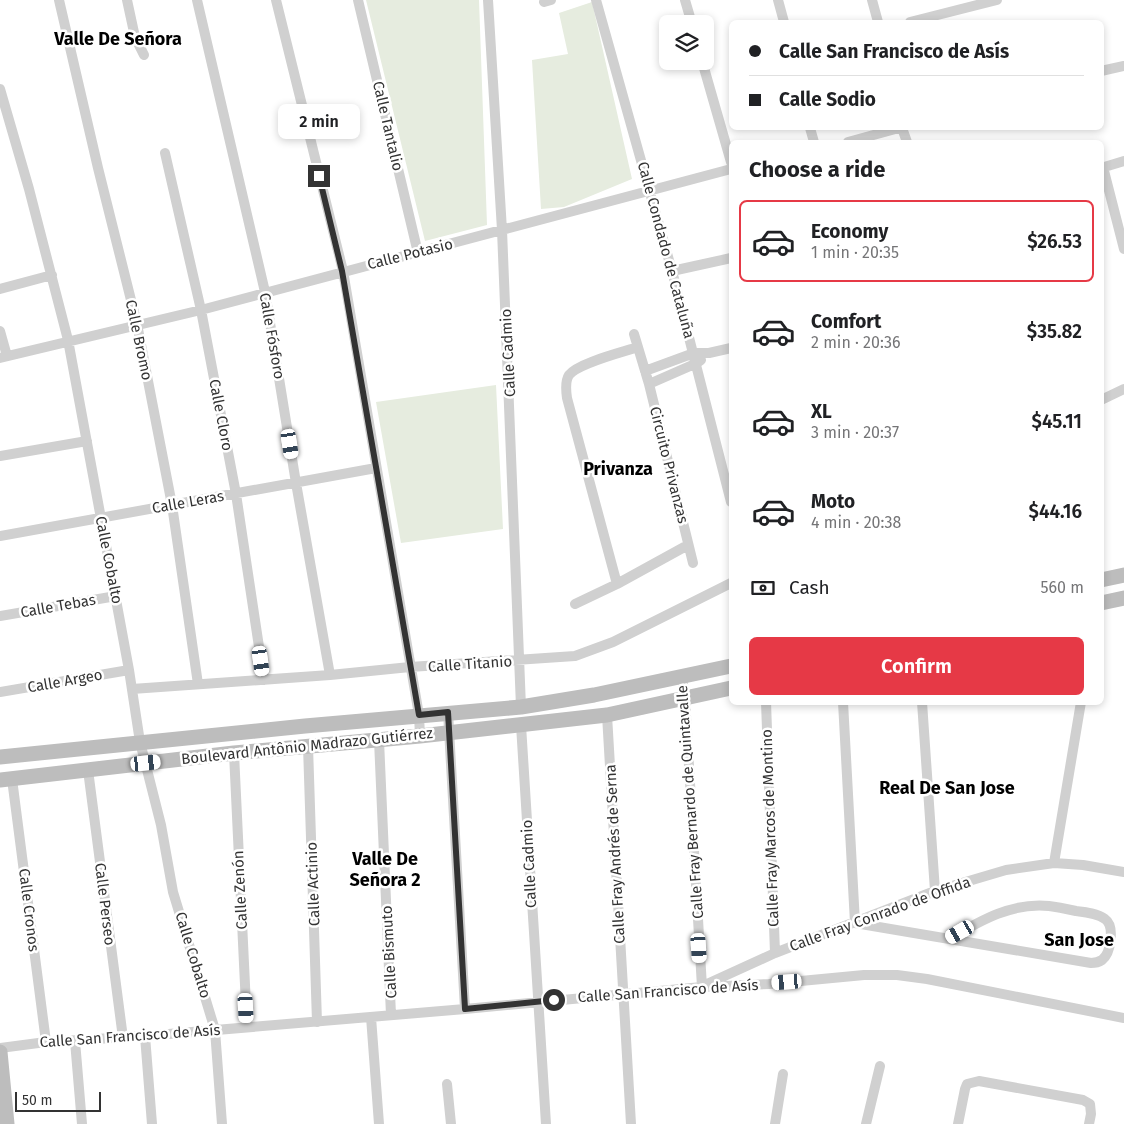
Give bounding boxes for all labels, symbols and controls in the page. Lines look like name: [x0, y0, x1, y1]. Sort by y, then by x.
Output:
map controls: [659, 15, 714, 70]
button: layers: [659, 15, 714, 70]
district label: Valle De Señora: [53, 28, 182, 50]
text: Calle San Francisco de Asís: [779, 40, 1009, 63]
street label: Calle Tantalio: [369, 79, 407, 173]
text: Calle Sodio: [779, 88, 876, 111]
callout: 2 min: [278, 104, 360, 138]
text: 2 min: [299, 112, 339, 131]
text: Choose a ride: [749, 156, 885, 183]
street label: Calle Condado de Cataluña: [634, 160, 698, 340]
route end: [308, 165, 330, 187]
icon: car: [751, 219, 796, 264]
text: Economy: [811, 220, 888, 243]
text: $26.53: [1027, 230, 1082, 253]
street label: Calle Potasio: [365, 235, 455, 273]
text: 1 min · 20:35: [811, 243, 899, 262]
street label: Calle Fósforo: [256, 291, 288, 381]
street label: Calle Bromo: [122, 298, 156, 382]
street label: Calle Cadmio: [497, 308, 519, 398]
icon: car: [751, 309, 796, 354]
text: Comfort: [811, 310, 881, 333]
text: $35.82: [1027, 320, 1082, 343]
text: 2 min · 20:36: [811, 333, 900, 352]
street label: Calle Cloro: [205, 378, 237, 452]
icon: car: [751, 399, 796, 444]
text: XL: [811, 400, 832, 423]
street label: Circuito Privanzas: [646, 405, 692, 525]
text: $45.11: [1032, 410, 1082, 433]
text: 3 min · 20:37: [811, 423, 899, 442]
car: [280, 428, 299, 460]
district label: Privanza: [583, 458, 653, 480]
street label: Calle Leras: [151, 487, 225, 517]
icon: car: [751, 489, 796, 534]
text: Moto: [811, 490, 855, 513]
text: $44.16: [1029, 500, 1082, 523]
text: 4 min · 20:38: [811, 513, 901, 532]
street label: Calle Cobalto: [92, 515, 126, 605]
icon: cash: [749, 574, 777, 602]
text: Cash: [789, 576, 830, 599]
text: 560 m: [1041, 578, 1084, 597]
street label: Calle Tebas: [19, 591, 97, 621]
button: Confirm: [749, 637, 1084, 695]
car: [251, 645, 270, 677]
street label: Calle Titanio: [427, 652, 513, 676]
street label: Calle Argeo: [26, 666, 104, 696]
street label: Calle Fray Bernardo de Quintavalle: [673, 685, 707, 919]
street label: Boulevard Antônio Madrazo Gutiérrez: [180, 724, 434, 768]
street label: Calle Fray Marcos de Montino: [758, 729, 782, 927]
car: [130, 754, 161, 772]
street label: Calle Fray Andrés de Serna: [601, 764, 629, 944]
district label: Real De San Jose: [879, 777, 1015, 799]
street label: Calle Cadmio: [518, 819, 540, 909]
street label: Calle Actinio: [303, 842, 323, 926]
district label: Valle De Señora 2: [349, 848, 421, 891]
street label: Calle Zenón: [229, 850, 251, 930]
street label: Calle Perseo: [91, 862, 119, 946]
street label: Calle Cronos: [15, 867, 43, 953]
street label: Calle Fray Conrado de Offida: [787, 873, 973, 955]
street label: Calle Bismuto: [378, 905, 400, 999]
street label: Calle Cobalto: [171, 910, 215, 1000]
car: [943, 918, 976, 946]
district label: San Jose: [1044, 929, 1114, 951]
car: [690, 933, 707, 963]
car: [771, 973, 802, 991]
street label: Calle San Francisco de Asís: [577, 976, 759, 1006]
route start: [543, 989, 565, 1011]
car: [237, 993, 254, 1023]
street label: Calle San Francisco de Asís: [39, 1021, 221, 1051]
scale bar: [15, 1089, 101, 1112]
text: 50 m: [22, 1092, 53, 1109]

